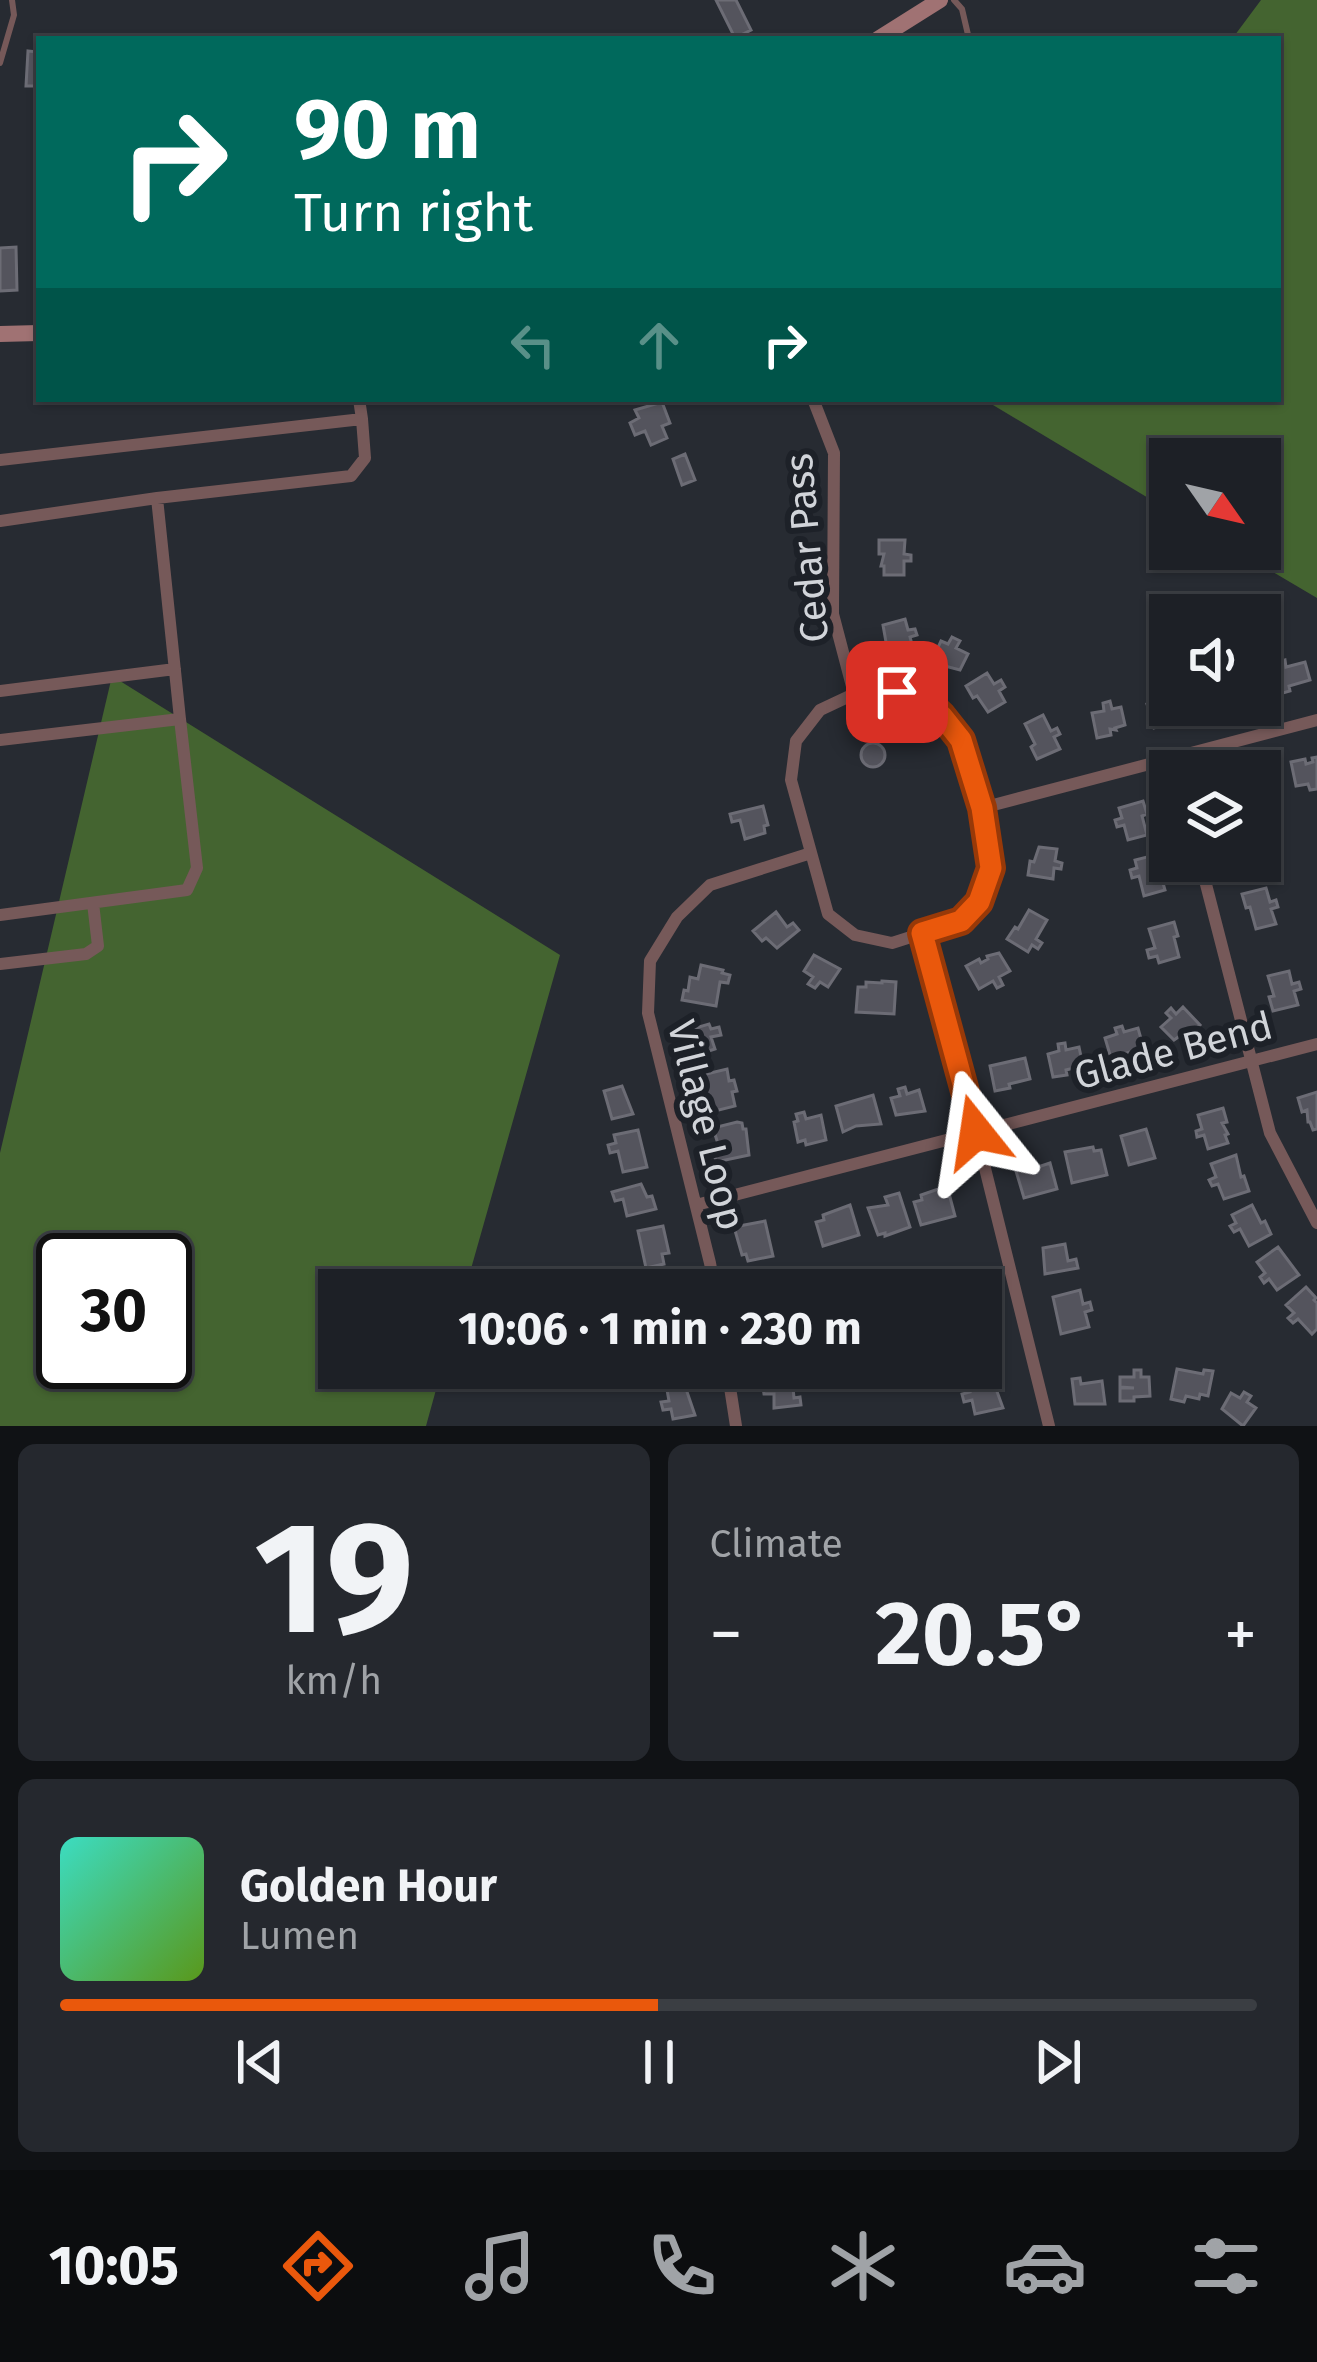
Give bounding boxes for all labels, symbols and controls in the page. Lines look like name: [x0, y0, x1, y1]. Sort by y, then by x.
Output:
text: 90 m: [294, 79, 481, 180]
icon: right: [96, 84, 252, 240]
text: Turn right: [294, 181, 533, 245]
icon: left: [500, 312, 566, 378]
icon: ahead: [626, 312, 692, 378]
icon: right: [752, 312, 818, 378]
north arrow: [1149, 438, 1281, 570]
map controls: [1149, 438, 1281, 882]
street label: Cedar Pass: [776, 451, 838, 644]
button: sound: [1149, 594, 1281, 726]
pin: [846, 641, 948, 743]
icon: arrive: [864, 659, 930, 725]
button: layers: [1149, 750, 1281, 882]
street label: Glade Bend: [1069, 1002, 1277, 1099]
street label: Village Loop: [658, 1016, 754, 1235]
position arrow: [913, 1069, 1039, 1195]
speed limit sign: 30: [36, 1233, 192, 1389]
text: 10:06 · 1 min · 230 m: [458, 1302, 862, 1356]
text: 19: [254, 1486, 414, 1673]
text: Climate: [710, 1521, 843, 1567]
text: 20.5°: [875, 1580, 1091, 1688]
text: −: [710, 1595, 743, 1674]
text: +: [1224, 1595, 1257, 1674]
text: km/h: [285, 1658, 382, 1704]
text: Golden Hour: [240, 1859, 497, 1913]
text: Lumen: [240, 1913, 359, 1959]
icon: previous: [227, 2029, 293, 2095]
icon: pause: [626, 2029, 692, 2095]
icon: next: [1025, 2029, 1091, 2095]
icon: directions: [276, 2224, 360, 2308]
icon: music: [458, 2224, 542, 2308]
icon: phone: [640, 2224, 724, 2308]
icon: climate: [821, 2224, 905, 2308]
icon: car: [1003, 2224, 1087, 2308]
icon: filters: [1184, 2224, 1268, 2308]
text: 10:05: [49, 2234, 179, 2298]

